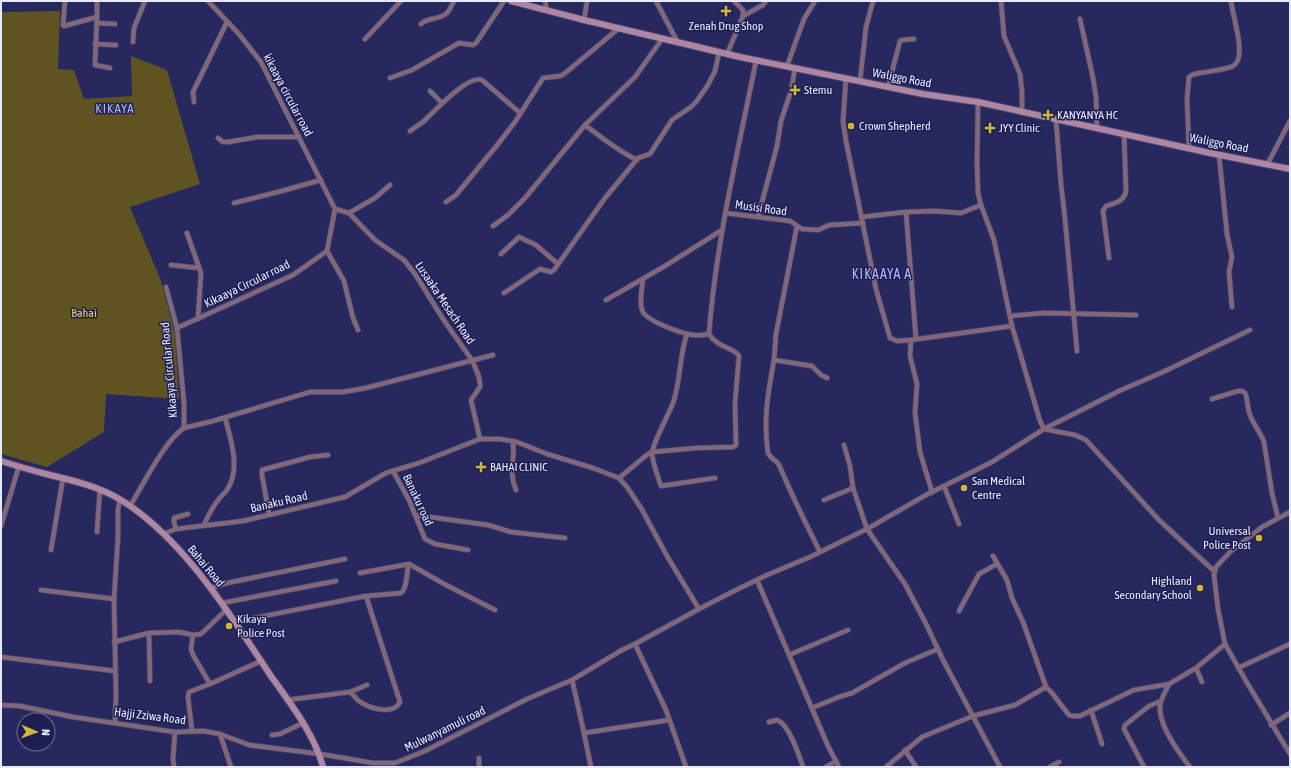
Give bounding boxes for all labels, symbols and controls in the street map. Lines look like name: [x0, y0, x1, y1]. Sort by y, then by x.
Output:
marker: Zenah Drug Shop: [720, 5, 732, 17]
place label: Zenah Drug Shop: [689, 19, 764, 33]
street label: kikaaya circular road: [260, 51, 316, 139]
street label: Waliggo Road: [871, 65, 933, 91]
place label: Stemu: [804, 83, 832, 97]
marker: Stemu: [789, 84, 801, 96]
district label: KIKAYA: [95, 101, 135, 116]
place label: KANYANYA HC: [1057, 108, 1119, 122]
marker: KANYANYA HC: [1042, 109, 1054, 121]
place label: Crown Shepherd: [859, 119, 931, 133]
marker: Crown Shepherd: [846, 121, 856, 131]
place label: JYY Clinic: [999, 121, 1040, 135]
marker: JYY Clinic: [984, 122, 996, 134]
street label: Waliggo Road: [1188, 130, 1250, 156]
street label: Musisi Road: [734, 197, 788, 219]
street label: Kikaaya Circular road: [202, 257, 292, 311]
street label: Lusaaka Mesach Road: [412, 259, 478, 347]
district label: KIKAAYA A: [852, 266, 912, 282]
park label: Bahai: [71, 306, 97, 320]
street label: Kikaaya Circular Road: [158, 322, 180, 418]
place label: BAHAI CLINIC: [490, 460, 548, 474]
marker: BAHAI CLINIC: [475, 461, 487, 473]
street label: Banaku road: [400, 472, 436, 528]
place label: San Medical Centre: [972, 474, 1026, 502]
marker: San Medical Centre: [959, 483, 969, 493]
street label: Banaku Road: [249, 489, 309, 515]
place label: Universal Police Post: [1203, 524, 1252, 552]
marker: Universal Police Post: [1254, 533, 1264, 543]
street label: Bahai Road: [185, 542, 227, 590]
place label: Highland Secondary School: [1115, 574, 1193, 602]
marker: Highland Secondary School: [1195, 583, 1205, 593]
place label: Kikaya Police Post: [237, 612, 286, 640]
marker: Kikaya Police Post: [224, 621, 234, 631]
street label: Mulwanyamuli road: [402, 703, 488, 755]
street label: Hajji Zziwa Road: [113, 705, 187, 727]
north arrow: [16, 712, 56, 752]
text: N: [40, 729, 52, 736]

